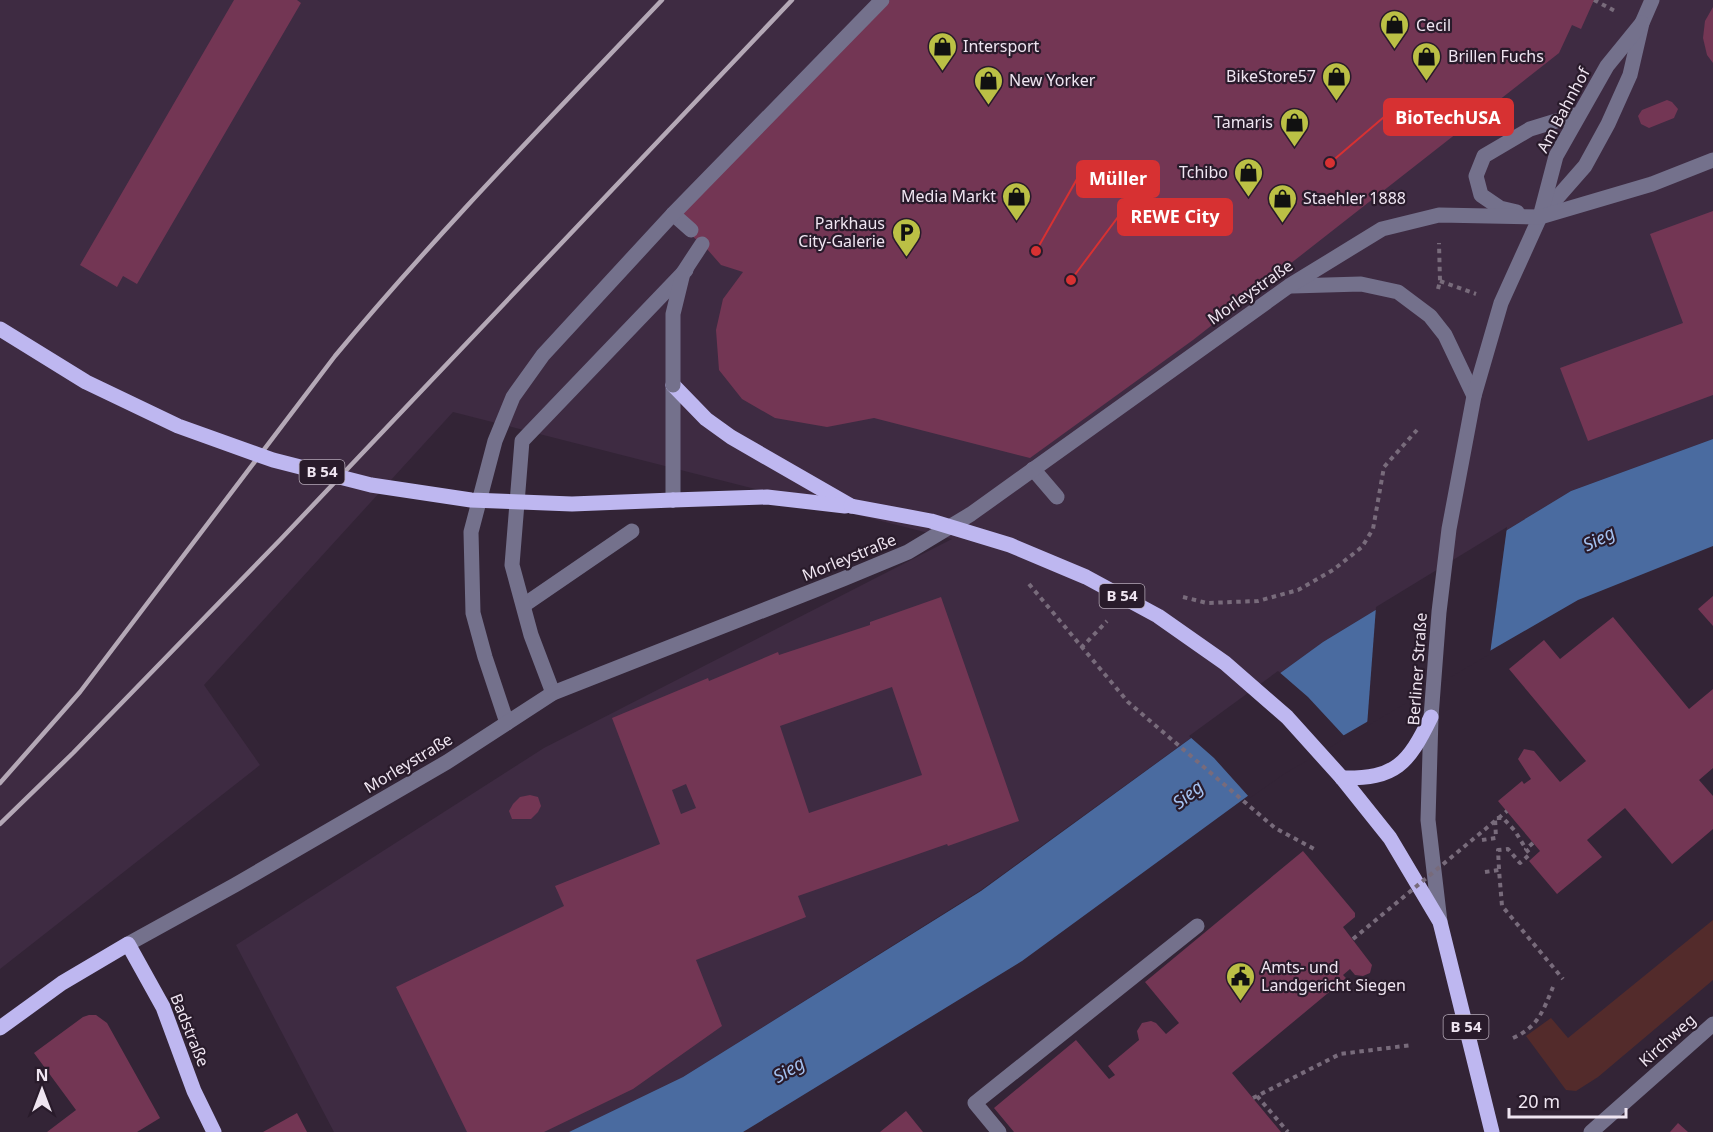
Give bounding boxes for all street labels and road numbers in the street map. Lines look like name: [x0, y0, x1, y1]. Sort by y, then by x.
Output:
street label: Am Bahnhof: [1531, 62, 1595, 156]
street label: Morleystraße: [1203, 254, 1297, 330]
road number: B 54: [300, 460, 344, 484]
street label: Morleystraße: [799, 528, 899, 586]
road number: B 54: [1100, 584, 1144, 608]
street label: Berliner Straße: [1402, 612, 1432, 726]
street label: Morleystraße: [360, 728, 456, 798]
street label: Badstraße: [165, 990, 215, 1070]
street label: Kirchweg: [1634, 1009, 1700, 1071]
road number: B 54: [1444, 1015, 1488, 1039]

